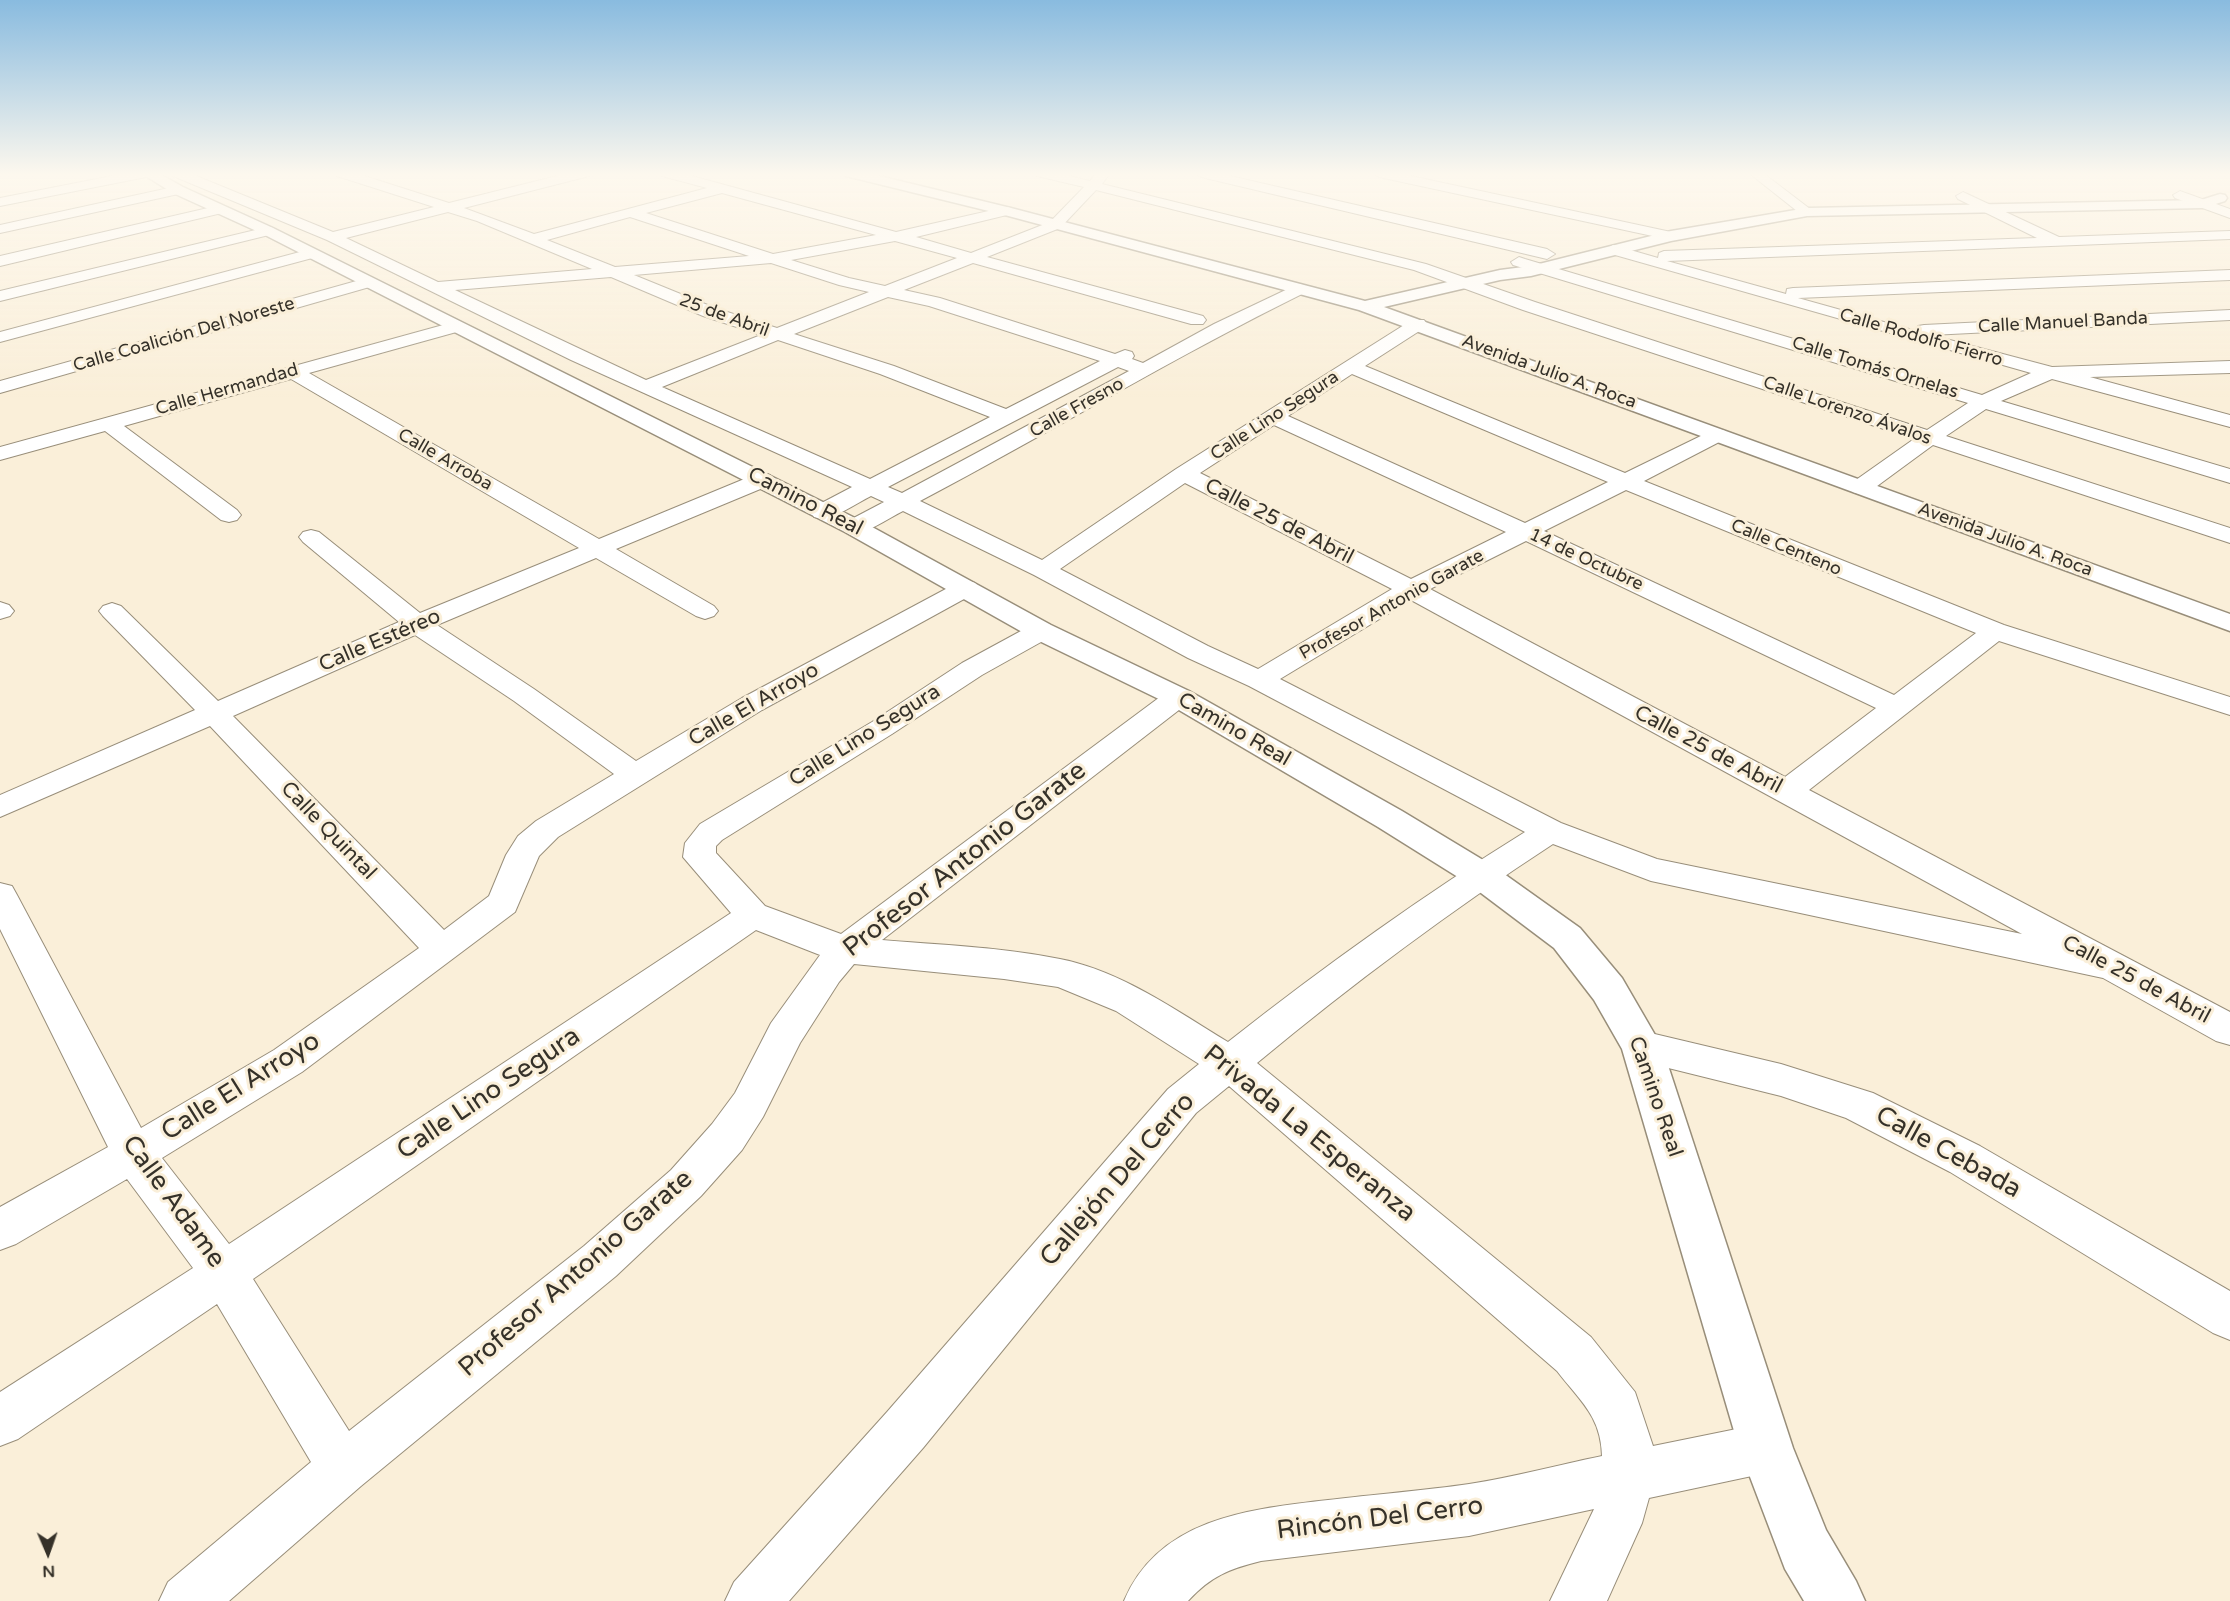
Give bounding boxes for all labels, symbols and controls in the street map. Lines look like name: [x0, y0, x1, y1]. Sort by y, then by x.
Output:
street label: 25 de Abril: [676, 290, 772, 342]
street label: Calle Coalición Del Noreste: [71, 293, 297, 377]
street label: Calle Rodolfo Fierro: [1837, 304, 2005, 372]
street label: Calle Manuel Banda: [1977, 308, 2149, 338]
street label: Avenida Julio A. Roca: [1459, 330, 1639, 414]
street label: Calle Tomás Ornelas: [1789, 332, 1961, 404]
street label: Calle Hermandad: [153, 359, 301, 421]
street label: Calle Lino Segura: [1207, 367, 1343, 465]
street label: Calle Lorenzo Ávalos: [1760, 372, 1934, 450]
street label: Calle Fresno: [1026, 373, 1128, 443]
street label: Calle Arroba: [394, 424, 496, 496]
street label: Camino Real: [743, 462, 867, 542]
street label: Calle 25 de Abril: [1200, 474, 1358, 570]
street label: Avenida Julio A. Roca: [1915, 498, 2095, 582]
street label: Calle Centeno: [1727, 515, 1845, 581]
street label: 14 de Octubre: [1526, 524, 1646, 596]
street label: Profesor Antonio Garate: [1296, 545, 1488, 665]
street label: Calle Estéreo: [315, 604, 445, 678]
street label: Calle El Arroyo: [684, 658, 824, 752]
street label: Calle Lino Segura: [785, 679, 945, 793]
street label: Camino Real: [1173, 688, 1295, 772]
street label: Calle 25 de Abril: [1630, 700, 1786, 800]
street label: Profesor Antonio Garate: [837, 755, 1093, 965]
street label: Calle Quintal: [275, 777, 381, 885]
street label: Calle 25 de Abril: [2058, 930, 2214, 1030]
street label: Calle Lino Segura: [391, 1021, 587, 1167]
street label: Calle El Arroyo: [156, 1026, 326, 1148]
street label: Camino Real: [1623, 1033, 1687, 1161]
street label: Privada La Esperanza: [1197, 1039, 1421, 1229]
street label: Callejón Del Cerro: [1034, 1087, 1202, 1273]
street label: Calle Cebada: [1870, 1100, 2026, 1206]
street label: Calle Adame: [115, 1130, 231, 1274]
street label: Profesor Antonio Garate: [453, 1164, 699, 1384]
street label: Rincón Del Cerro: [1275, 1491, 1485, 1547]
north arrow: [18, 1523, 78, 1583]
text: N: [42, 1561, 55, 1581]

